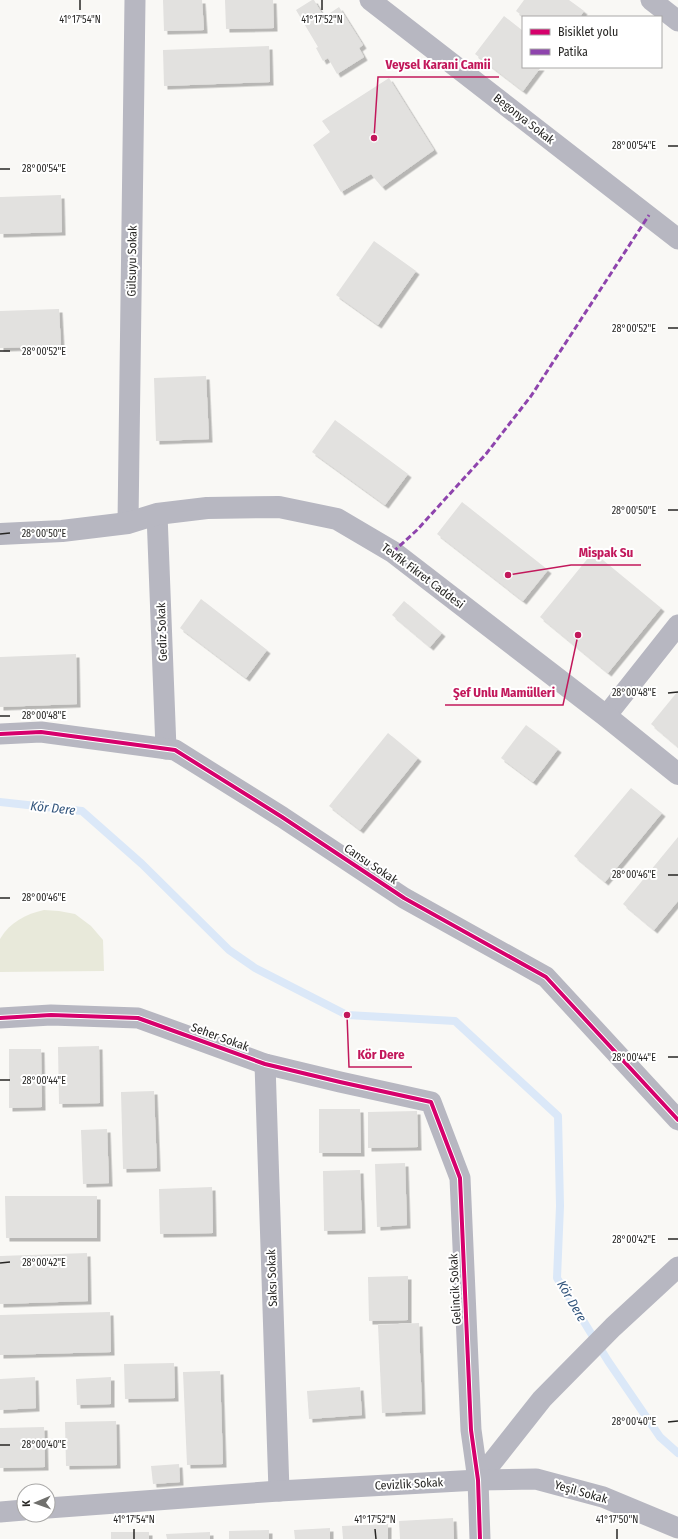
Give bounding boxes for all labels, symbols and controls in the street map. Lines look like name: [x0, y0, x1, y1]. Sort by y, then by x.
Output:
text: 41°17'54"N: [59, 14, 101, 26]
text: 41°17'52"N: [301, 14, 343, 26]
legend: [522, 16, 662, 68]
text: Bisiklet yolu: [558, 25, 618, 39]
text: Patika: [558, 45, 588, 59]
callout: Veysel Karani Camii: [378, 52, 499, 77]
text: Veysel Karani Camii: [384, 57, 491, 72]
street label: Begonya Sokak: [491, 91, 558, 147]
text: 28°00'54"E: [612, 140, 656, 152]
text: 28°00'54"E: [22, 163, 66, 175]
street label: Gülsuyu Sokak: [124, 225, 140, 297]
text: 28°00'52"E: [612, 323, 656, 335]
text: 28°00'52"E: [22, 346, 66, 358]
text: 28°00'50"E: [612, 505, 657, 517]
text: 28°00'50"E: [22, 528, 67, 540]
street label: Tevfik Fikret Caddesi: [379, 540, 467, 612]
callout: Mispak Su: [571, 540, 641, 565]
text: Mispak Su: [579, 545, 634, 560]
street label: Gediz Sokak: [154, 602, 170, 662]
callout: Şef Unlu Mamülleri: [445, 680, 563, 705]
text: Şef Unlu Mamülleri: [453, 685, 555, 701]
text: 28°00'48"E: [612, 687, 656, 699]
text: 28°00'48"E: [22, 710, 66, 722]
water label: Kör Dere: [30, 798, 76, 818]
street label: Cansu Sokak: [342, 841, 401, 887]
text: 28°00'46"E: [612, 869, 656, 881]
text: 28°00'46"E: [22, 892, 66, 904]
street label: Seher Sokak: [189, 1020, 251, 1054]
callout: Kör Dere: [349, 1042, 412, 1067]
text: Kör Dere: [357, 1047, 405, 1062]
text: 28°00'44"E: [612, 1052, 656, 1064]
text: 28°00'44"E: [22, 1075, 66, 1087]
text: 28°00'42"E: [612, 1234, 656, 1246]
street label: Saksı Sokak: [264, 1249, 280, 1307]
street label: Gelincik Sokak: [446, 1253, 464, 1325]
text: 28°00'42"E: [22, 1257, 66, 1269]
water label: Kör Dere: [554, 1278, 590, 1324]
text: 28°00'40"E: [612, 1416, 657, 1428]
text: 28°00'40"E: [22, 1439, 67, 1451]
street label: Cevizlik Sokak: [374, 1475, 444, 1493]
street label: Yeşil Sokak: [553, 1478, 610, 1506]
north arrow: [16, 1483, 56, 1523]
text: K: [20, 1499, 33, 1507]
text: 41°17'54"N: [113, 1514, 155, 1526]
text: 41°17'52"N: [354, 1514, 396, 1526]
text: 41°17'50"N: [596, 1514, 638, 1526]

